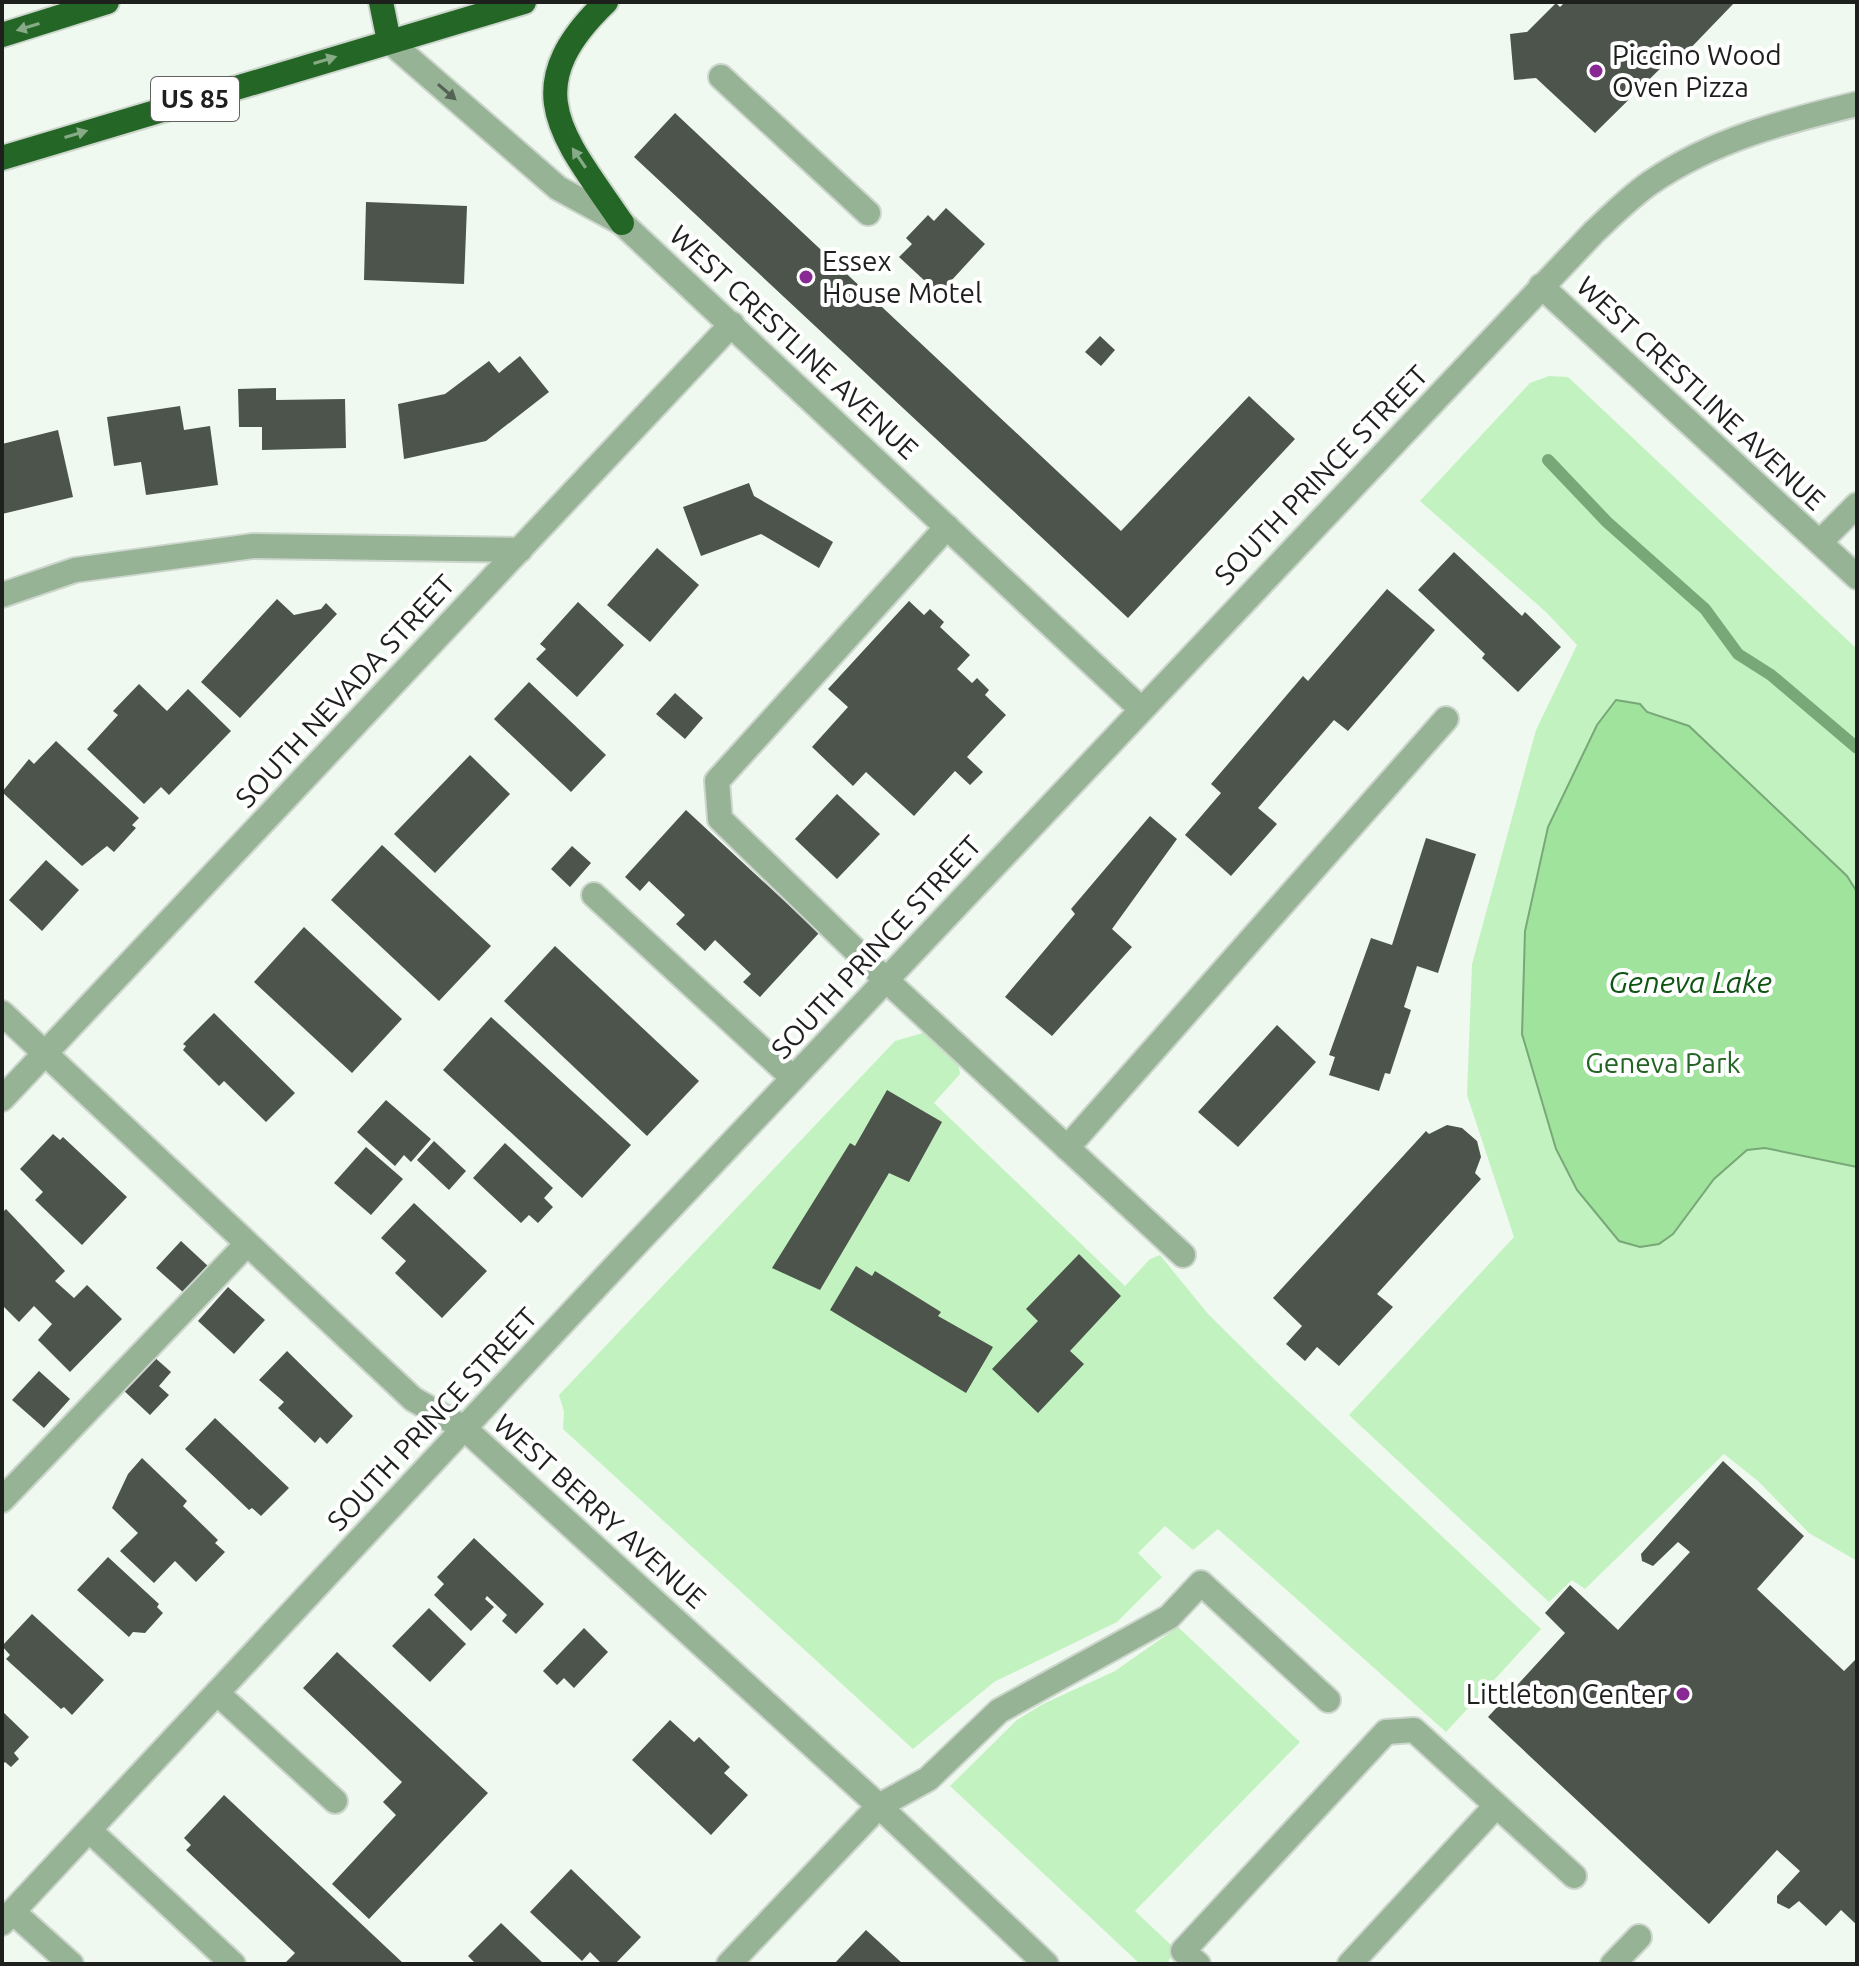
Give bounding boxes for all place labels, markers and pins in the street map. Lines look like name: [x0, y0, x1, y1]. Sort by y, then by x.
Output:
place label: Piccino Wood Oven Pizza: [1612, 39, 1782, 102]
marker: Piccino Wood Oven Pizza: [1587, 62, 1605, 80]
place label: Essex House Motel: [822, 245, 982, 308]
marker: Essex House Motel: [797, 268, 815, 286]
place label: Littleton Center: [1466, 1678, 1667, 1709]
marker: Littleton Center: [1674, 1685, 1692, 1703]

